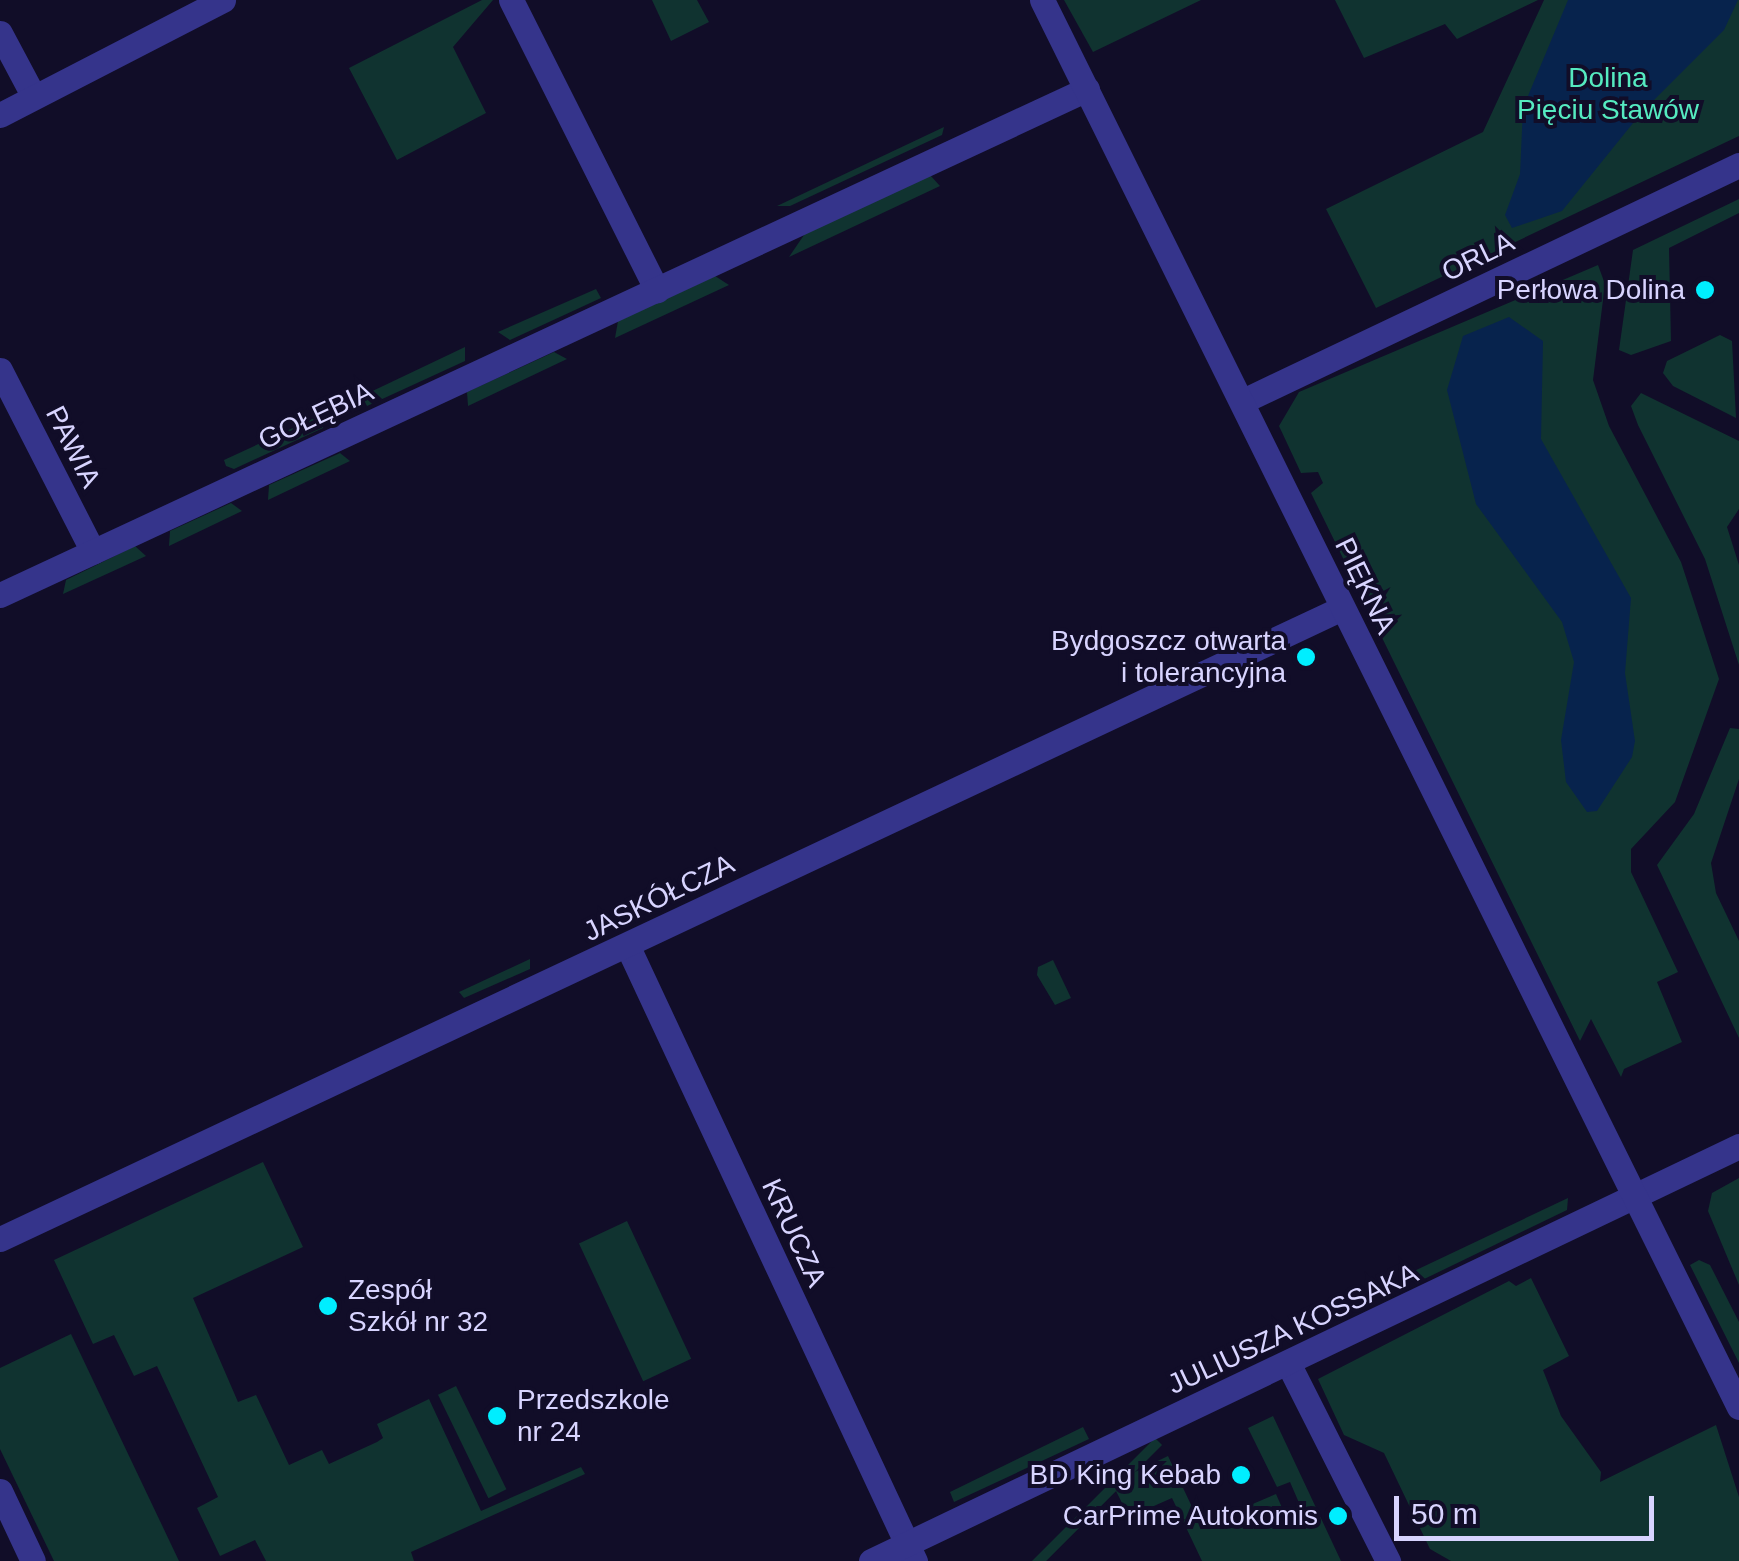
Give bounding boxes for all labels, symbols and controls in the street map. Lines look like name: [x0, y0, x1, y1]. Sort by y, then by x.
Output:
park label: Dolina Pięciu Stawów: [1517, 61, 1699, 127]
street label: ORLA: [1436, 225, 1520, 289]
place label: Perłowa Dolina: [1497, 273, 1685, 307]
marker: Perłowa Dolina: [1694, 279, 1716, 301]
street label: GOŁĘBIA: [253, 375, 379, 457]
street label: PAWIA: [38, 401, 108, 493]
street label: PIĘKNA: [1327, 532, 1403, 640]
place label: Bydgoszcz otwarta i tolerancyjna: [1051, 624, 1286, 690]
marker: Bydgoszcz otwarta i tolerancyjna: [1295, 646, 1317, 668]
street label: JASKÓŁCZA: [578, 847, 740, 949]
street label: KRUCZA: [754, 1174, 834, 1292]
street label: JULIUSZA KOSSAKA: [1162, 1256, 1424, 1402]
place label: Zespół Szkół nr 32: [348, 1273, 488, 1339]
marker: Zespół Szkół nr 32: [317, 1295, 339, 1317]
place label: Przedszkole nr 24: [517, 1383, 670, 1449]
marker: Przedszkole nr 24: [486, 1405, 508, 1427]
place label: BD King Kebab: [1030, 1458, 1221, 1492]
marker: BD King Kebab: [1230, 1464, 1252, 1486]
scale bar: [1399, 1476, 1659, 1538]
text: 50 m: [1411, 1497, 1478, 1530]
place label: CarPrime Autokomis: [1061, 1499, 1318, 1533]
marker: CarPrime Autokomis: [1327, 1505, 1349, 1527]

